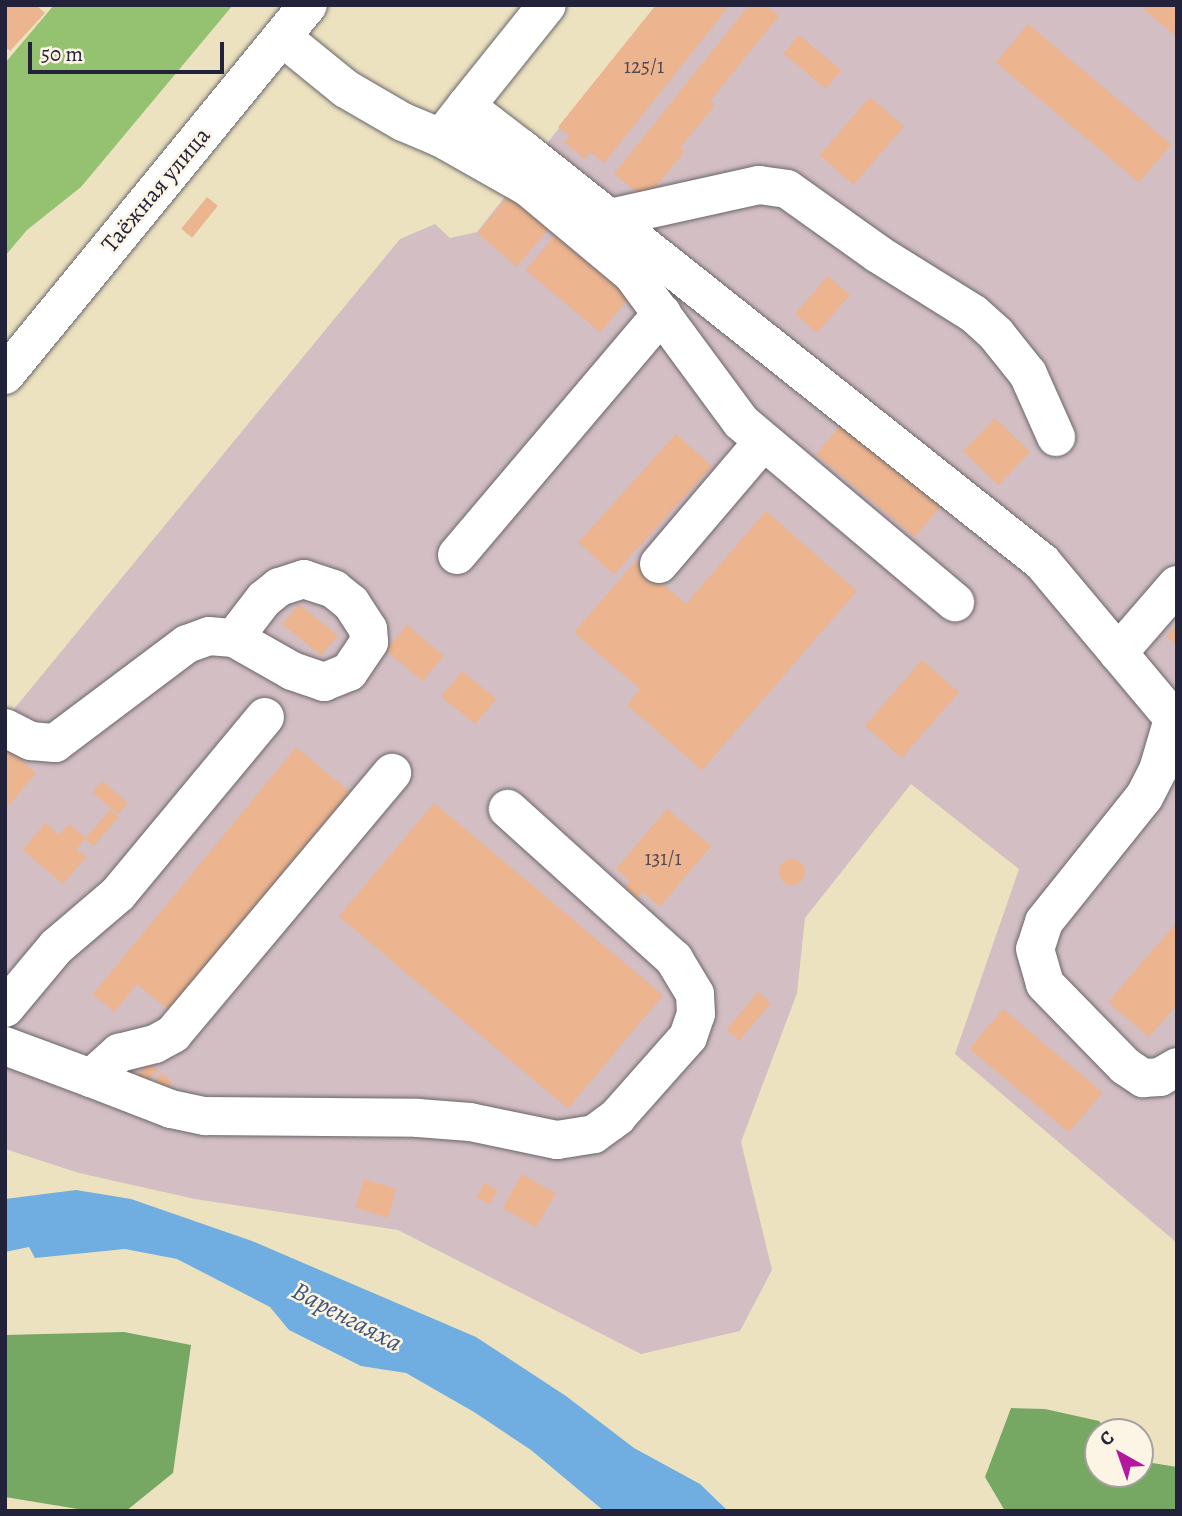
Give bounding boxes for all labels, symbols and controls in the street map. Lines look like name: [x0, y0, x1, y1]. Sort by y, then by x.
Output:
scale bar: [32, 28, 228, 72]
text: 50 m: [41, 40, 83, 68]
house number: 125/1: [624, 53, 664, 79]
street label: Таёжная улица: [95, 122, 217, 258]
house number: 131/1: [644, 845, 682, 871]
water label: Варенгаяха: [287, 1275, 407, 1359]
north arrow: [1084, 1418, 1154, 1488]
text: С: [1094, 1425, 1120, 1452]

